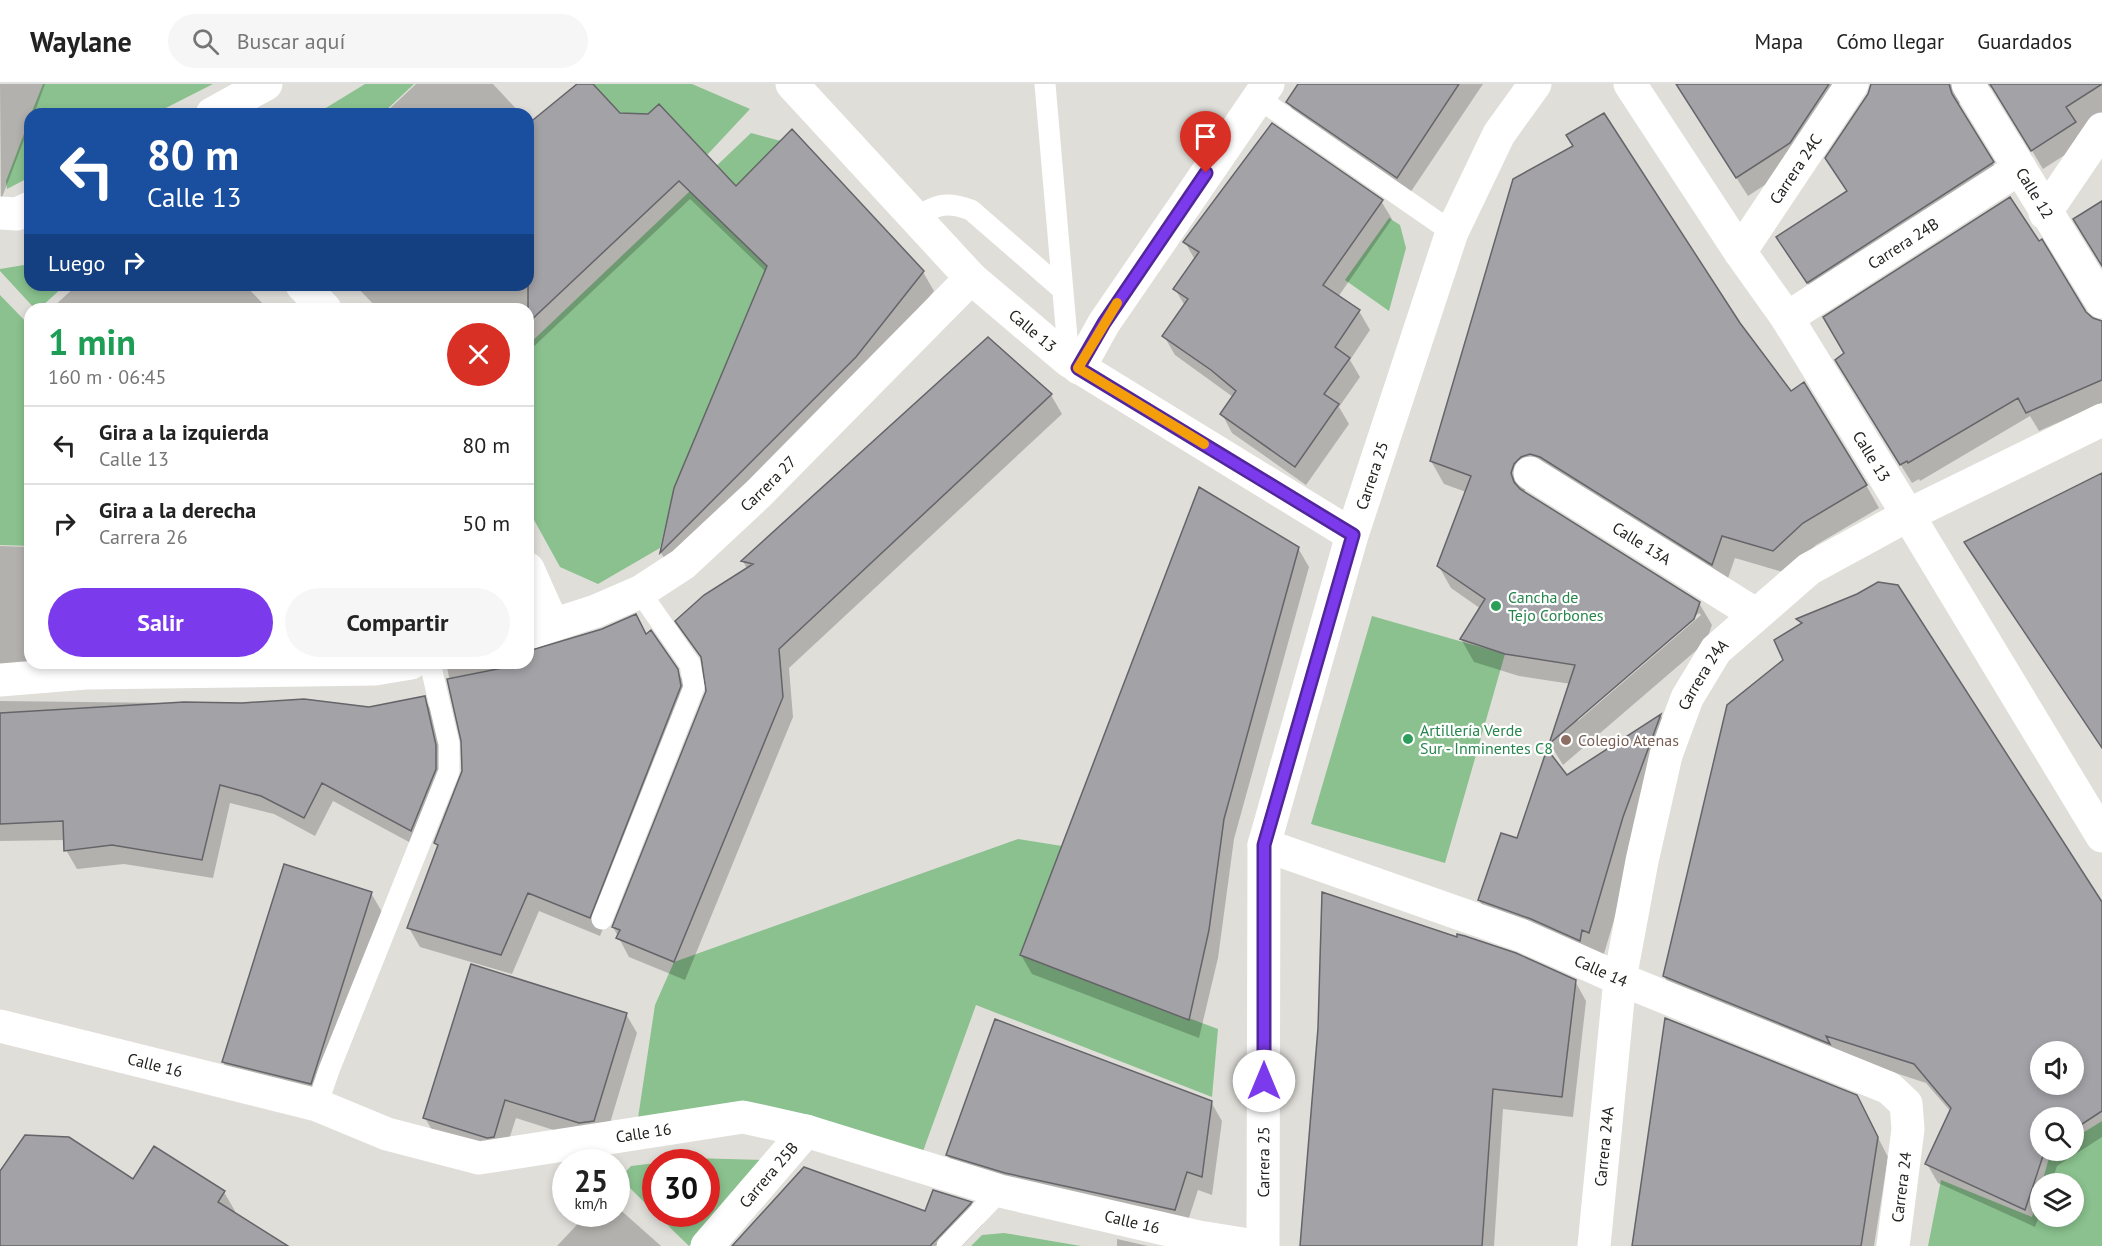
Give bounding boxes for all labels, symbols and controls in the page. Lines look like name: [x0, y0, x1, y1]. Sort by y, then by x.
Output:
search box: [168, 14, 588, 68]
text: Waylane: [30, 23, 132, 60]
icon: search: [189, 25, 222, 58]
text: Buscar aquí: [237, 27, 345, 55]
text: Mapa: [1754, 28, 1803, 55]
text: Cómo llegar: [1836, 28, 1944, 55]
text: Guardados: [1977, 28, 2072, 55]
pin: [1180, 111, 1231, 173]
icon: arrive: [1189, 120, 1222, 153]
text: 80 m: [147, 127, 239, 182]
street label: Carrera 24C: [1765, 130, 1826, 208]
icon: left: [48, 132, 126, 210]
street label: Calle 12: [2012, 164, 2058, 222]
text: Calle 13: [147, 180, 241, 214]
street label: Carrera 24B: [1864, 213, 1942, 273]
icon: right: [117, 246, 150, 279]
text: Luego: [48, 249, 105, 277]
street label: Calle 13: [1005, 305, 1061, 356]
text: 1 min: [48, 318, 136, 365]
button: close: [447, 323, 510, 386]
text: 160 m · 06:45: [48, 364, 166, 390]
text: Gira a la izquierda: [99, 418, 269, 446]
street label: Calle 13: [1849, 427, 1895, 485]
icon: left: [48, 429, 81, 462]
text: 80 m: [462, 431, 510, 459]
street label: Carrera 25: [1351, 439, 1392, 512]
text: Calle 13: [99, 446, 169, 472]
street label: Carrera 27: [736, 451, 800, 515]
text: Gira a la derecha: [99, 496, 256, 524]
icon: right: [48, 507, 81, 540]
text: 50 m: [462, 509, 510, 537]
street label: Calle 13A: [1609, 517, 1675, 569]
text: Carrera 26: [99, 524, 188, 550]
place label: Cancha de Tejo Corbones: [1508, 587, 1604, 625]
button: Salir: [48, 588, 273, 657]
button: Compartir: [285, 588, 510, 657]
marker: Cancha de Tejo Corbones: [1489, 599, 1503, 613]
street label: Carrera 24A: [1673, 634, 1732, 713]
place label: Artillería Verde Sur - Inminentes C8: [1420, 720, 1553, 758]
place label: Colegio Atenas: [1578, 730, 1679, 750]
marker: Artillería Verde Sur - Inminentes C8: [1401, 732, 1415, 746]
marker: Colegio Atenas: [1559, 733, 1573, 747]
street label: Calle 14: [1571, 950, 1631, 991]
map controls: [2030, 1041, 2084, 1227]
button: sound: [2030, 1041, 2084, 1095]
street label: Calle 16: [126, 1048, 185, 1081]
position arrow: [1232, 1049, 1296, 1113]
street label: Carrera 24A: [1590, 1105, 1618, 1187]
button: search: [2030, 1107, 2084, 1161]
street label: Calle 16: [614, 1118, 673, 1147]
street label: Carrera 25: [1253, 1126, 1273, 1198]
street label: Carrera 25B: [735, 1138, 802, 1212]
speed limit sign: 30: [642, 1149, 720, 1227]
street label: Carrera 24: [1887, 1150, 1915, 1223]
text: 25: [574, 1161, 608, 1200]
button: layers: [2030, 1173, 2084, 1227]
text: km/h: [575, 1194, 607, 1213]
street label: Calle 16: [1103, 1206, 1162, 1238]

